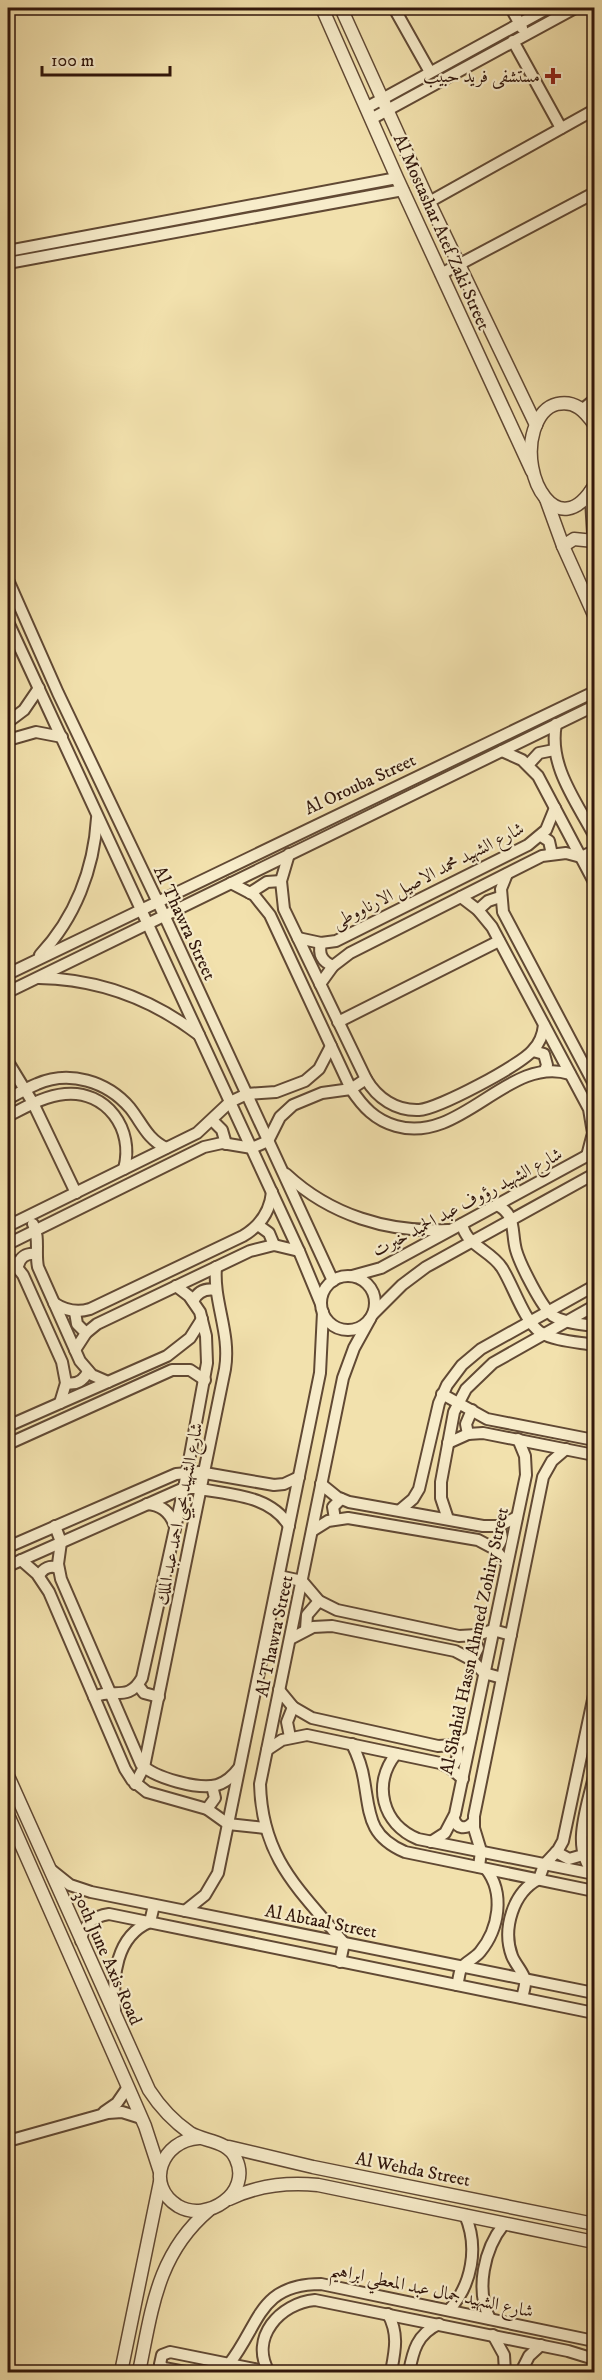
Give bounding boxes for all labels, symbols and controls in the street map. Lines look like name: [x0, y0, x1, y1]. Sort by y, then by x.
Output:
scale bar: [42, 39, 170, 77]
text: 100 m: [51, 50, 94, 72]
place label: مستشفى فريد حبيب: [423, 66, 540, 89]
marker: مستشفى فريد حبيب: [544, 67, 562, 85]
street label: Al Mostashar Atef Zaki Street: [388, 131, 494, 334]
street label: Al Orouba Street: [301, 749, 420, 820]
street label: شارع الشهيد محمد الاصيل الارناووطى: [329, 818, 530, 937]
street label: Al Thawra Street: [148, 863, 220, 984]
street label: شارع الشهيد رؤوف عبد الحميد خيرت: [369, 1143, 568, 1265]
street label: شارع الشهيد يحيي احمد عبد الملك: [151, 1421, 213, 1608]
street label: Al Shahid Hassn Ahmed Zohiry Street: [436, 1505, 514, 1777]
street label: Al Thawra Street: [251, 1573, 299, 1699]
street label: 30th June Axis Road: [68, 1888, 146, 2029]
street label: Al Abtaal Street: [263, 1900, 379, 1944]
street label: Al Wehda Street: [354, 2148, 472, 2192]
street label: شارع الشهيد جمال عبد المعطي ابراهيم: [327, 2259, 535, 2329]

